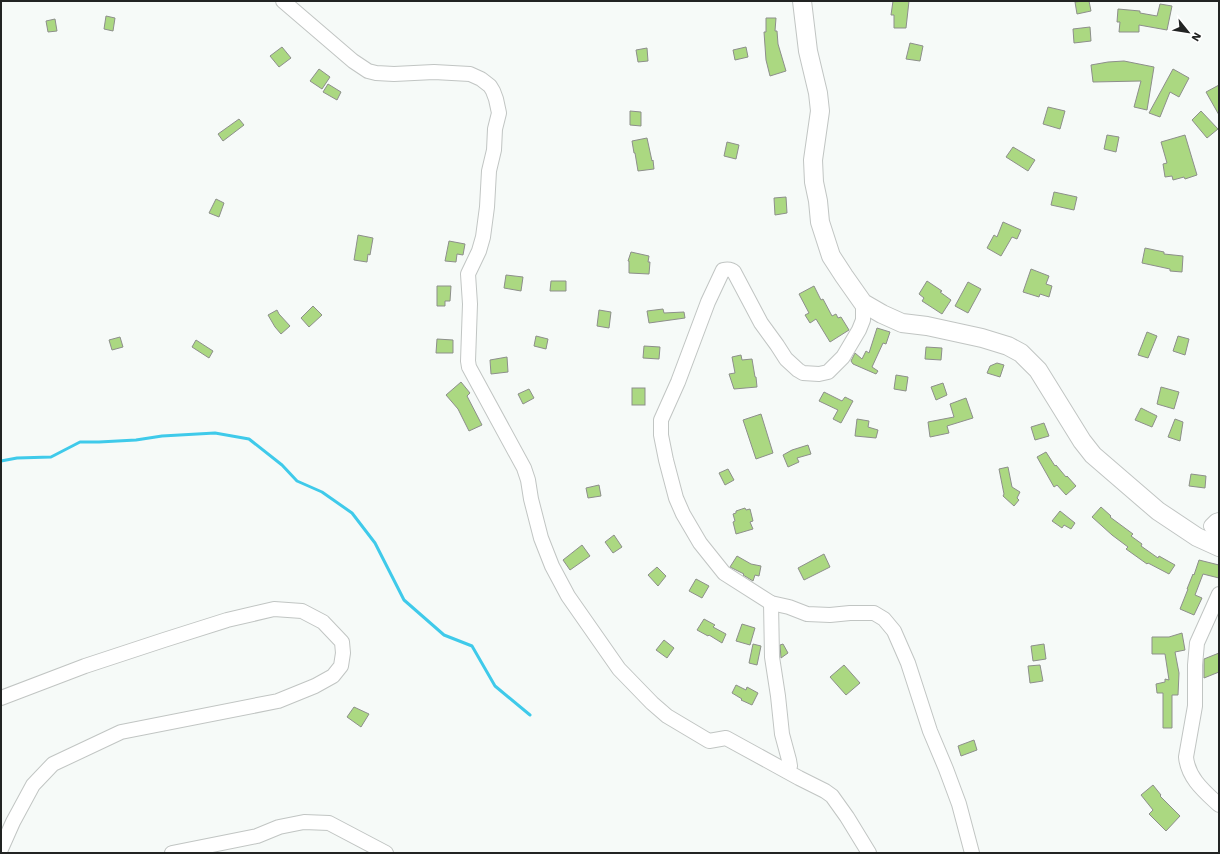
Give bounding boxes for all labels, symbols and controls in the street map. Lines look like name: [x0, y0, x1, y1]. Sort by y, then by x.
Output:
north arrow: [1168, 12, 1208, 52]
text: N: [1189, 30, 1204, 44]

